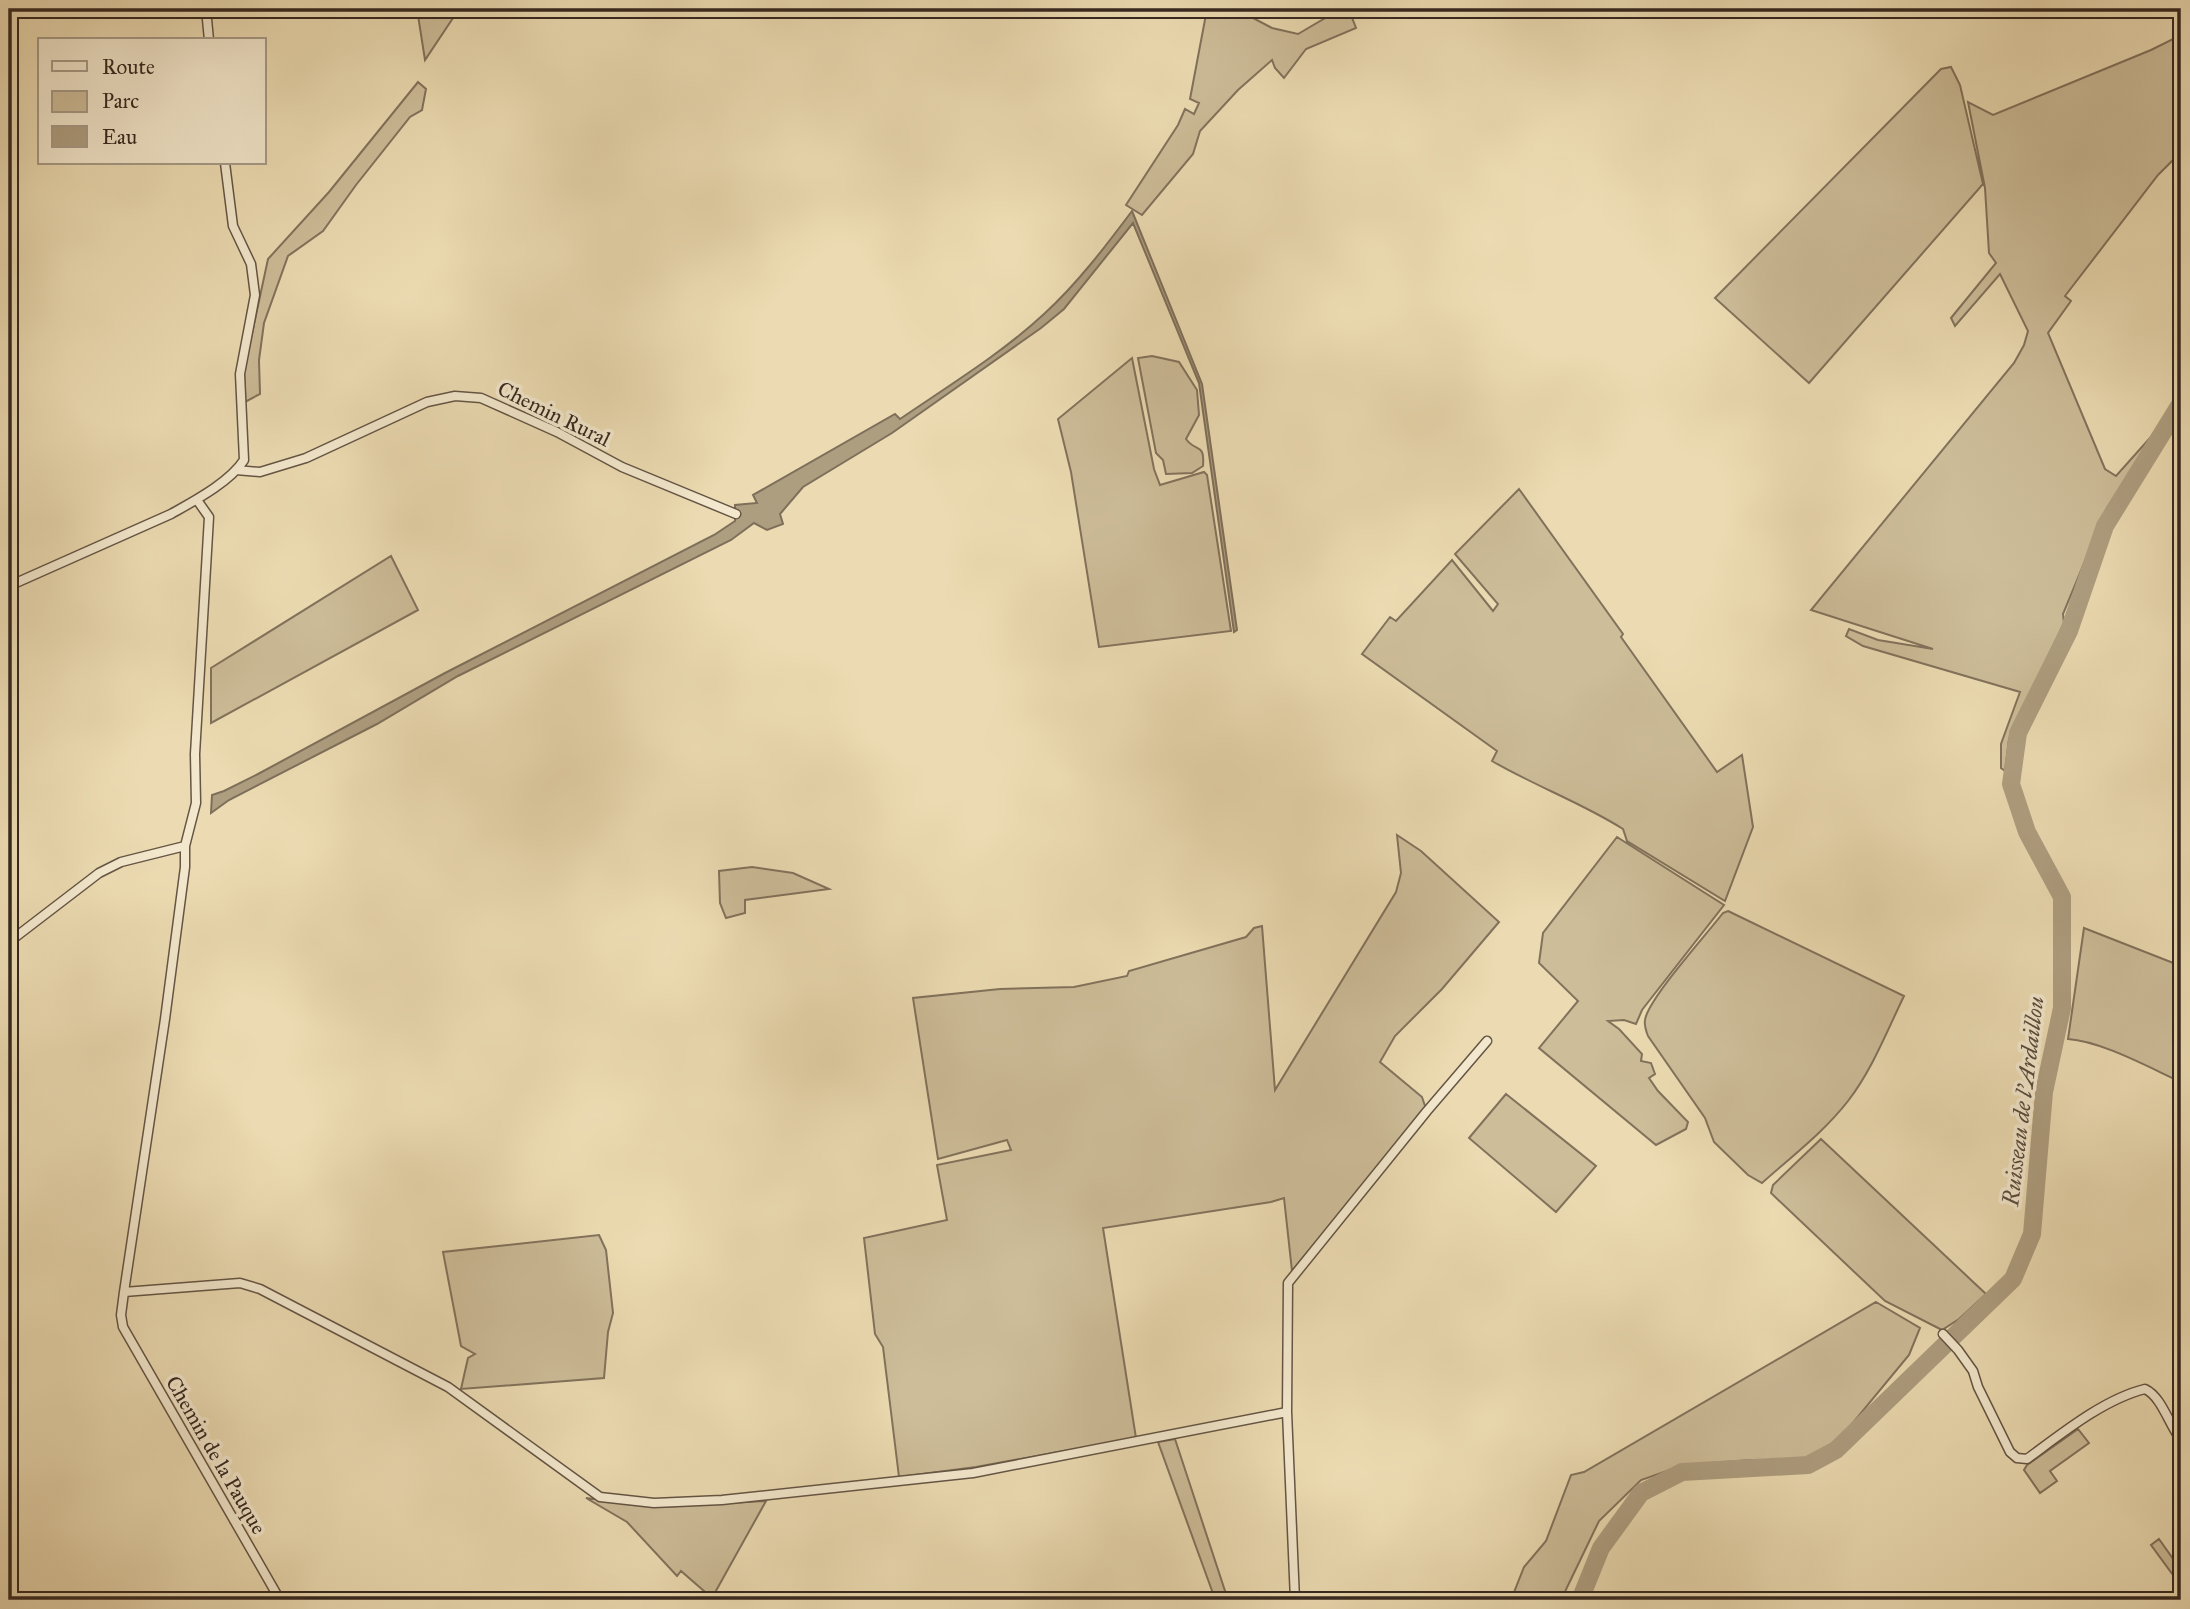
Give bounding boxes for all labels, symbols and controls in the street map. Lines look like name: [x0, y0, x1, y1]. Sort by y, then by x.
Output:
legend: [38, 38, 266, 164]
text: Route: [102, 54, 155, 80]
text: Parc: [102, 88, 139, 114]
text: Eau: [102, 124, 137, 150]
street label: Chemin Rural: [493, 376, 615, 453]
water label: Ruisseau de l'Ardaillou: [1996, 995, 2050, 1208]
street label: Chemin de la Pauque: [160, 1371, 272, 1539]

